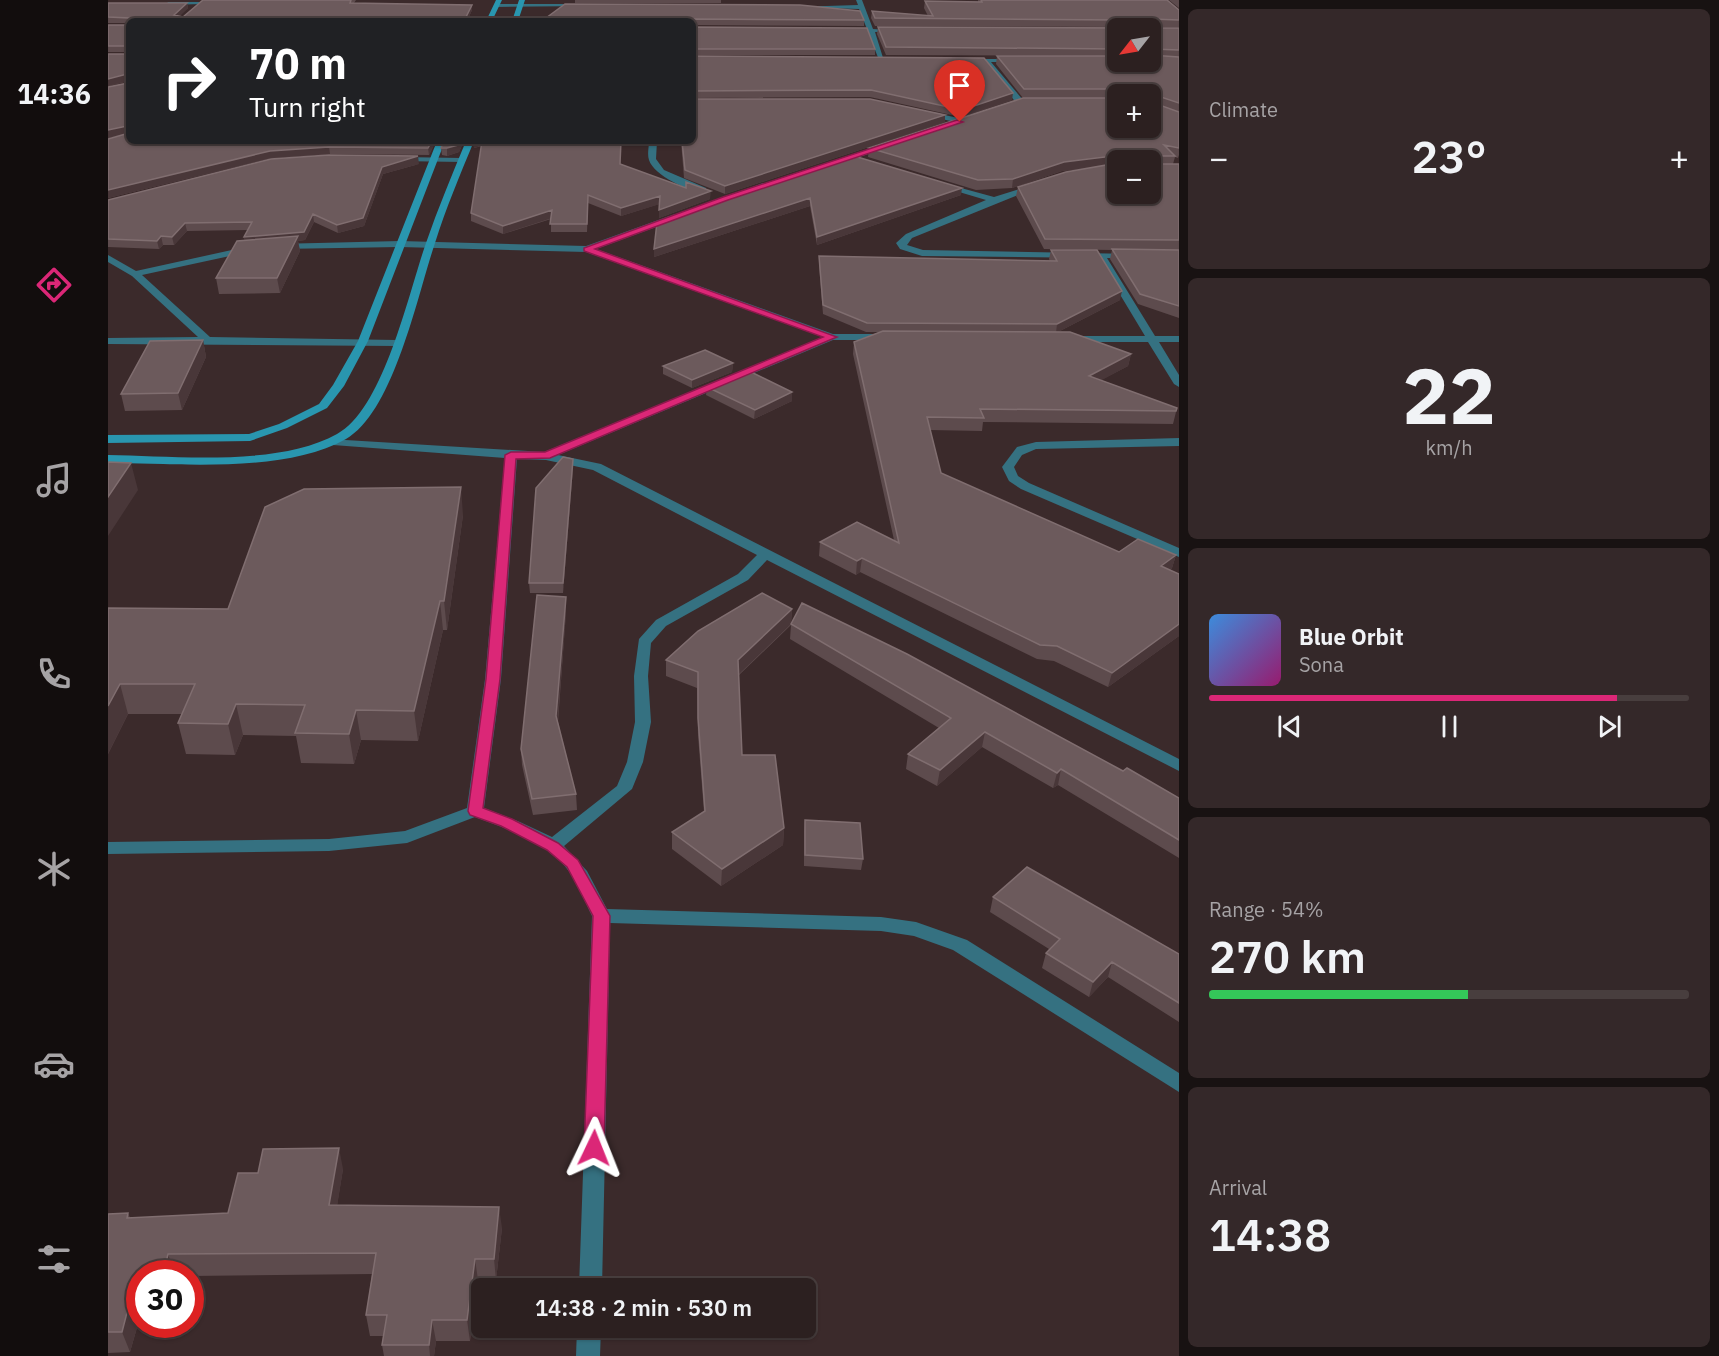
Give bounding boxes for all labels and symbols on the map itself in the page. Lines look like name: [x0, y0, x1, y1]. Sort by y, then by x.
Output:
north arrow: [1107, 18, 1161, 72]
pin: [934, 60, 985, 122]
position arrow: [562, 1116, 626, 1180]
speed limit sign: 30: [126, 1260, 204, 1338]

